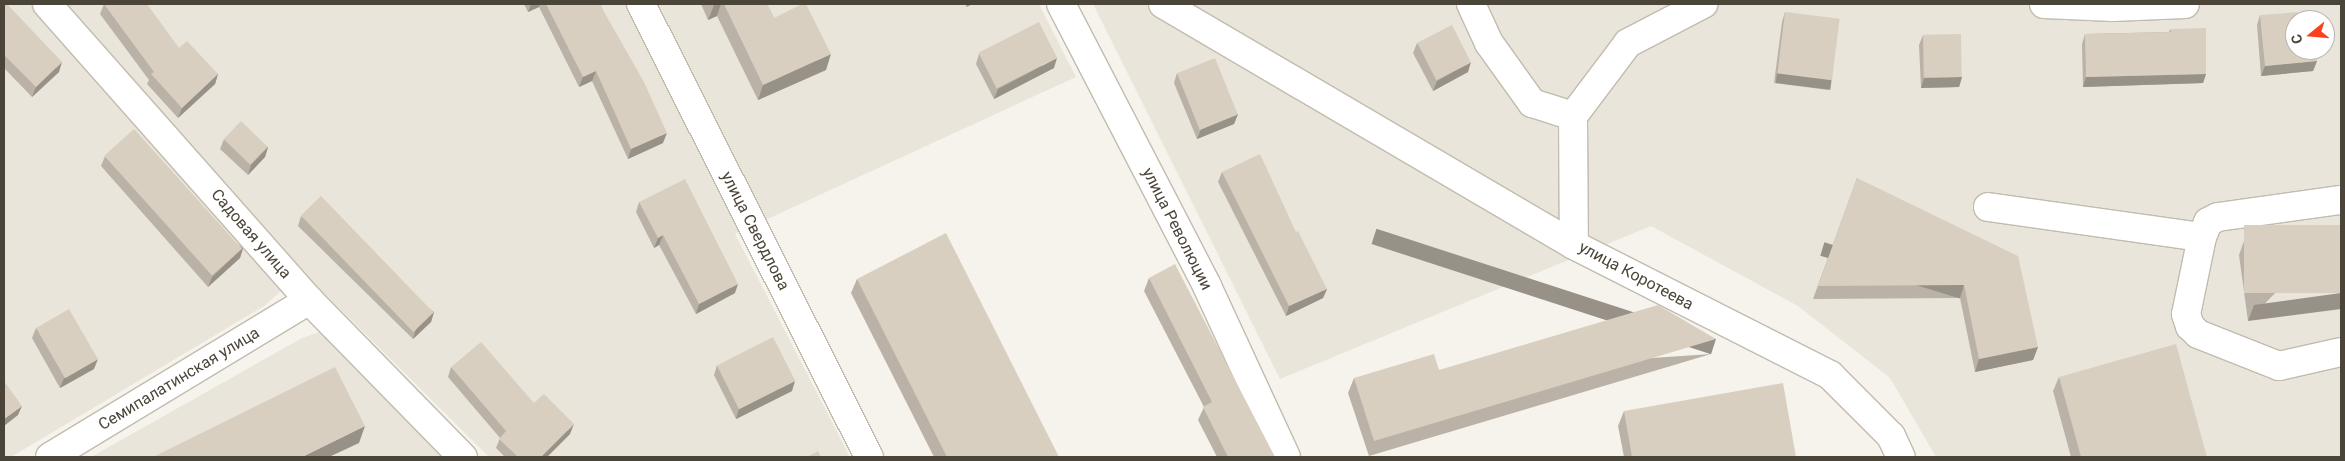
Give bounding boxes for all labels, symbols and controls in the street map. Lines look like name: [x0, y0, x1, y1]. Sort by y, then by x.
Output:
north arrow: [2285, 10, 2335, 60]
text: С: [2288, 32, 2306, 46]
street label: улица Революции: [1138, 165, 1216, 293]
street label: улица Свердлова: [717, 168, 793, 294]
street label: Садовая улица: [207, 185, 295, 283]
street label: улица Коротеева: [1575, 238, 1697, 314]
street label: Семипалатинская улица: [95, 323, 263, 435]

